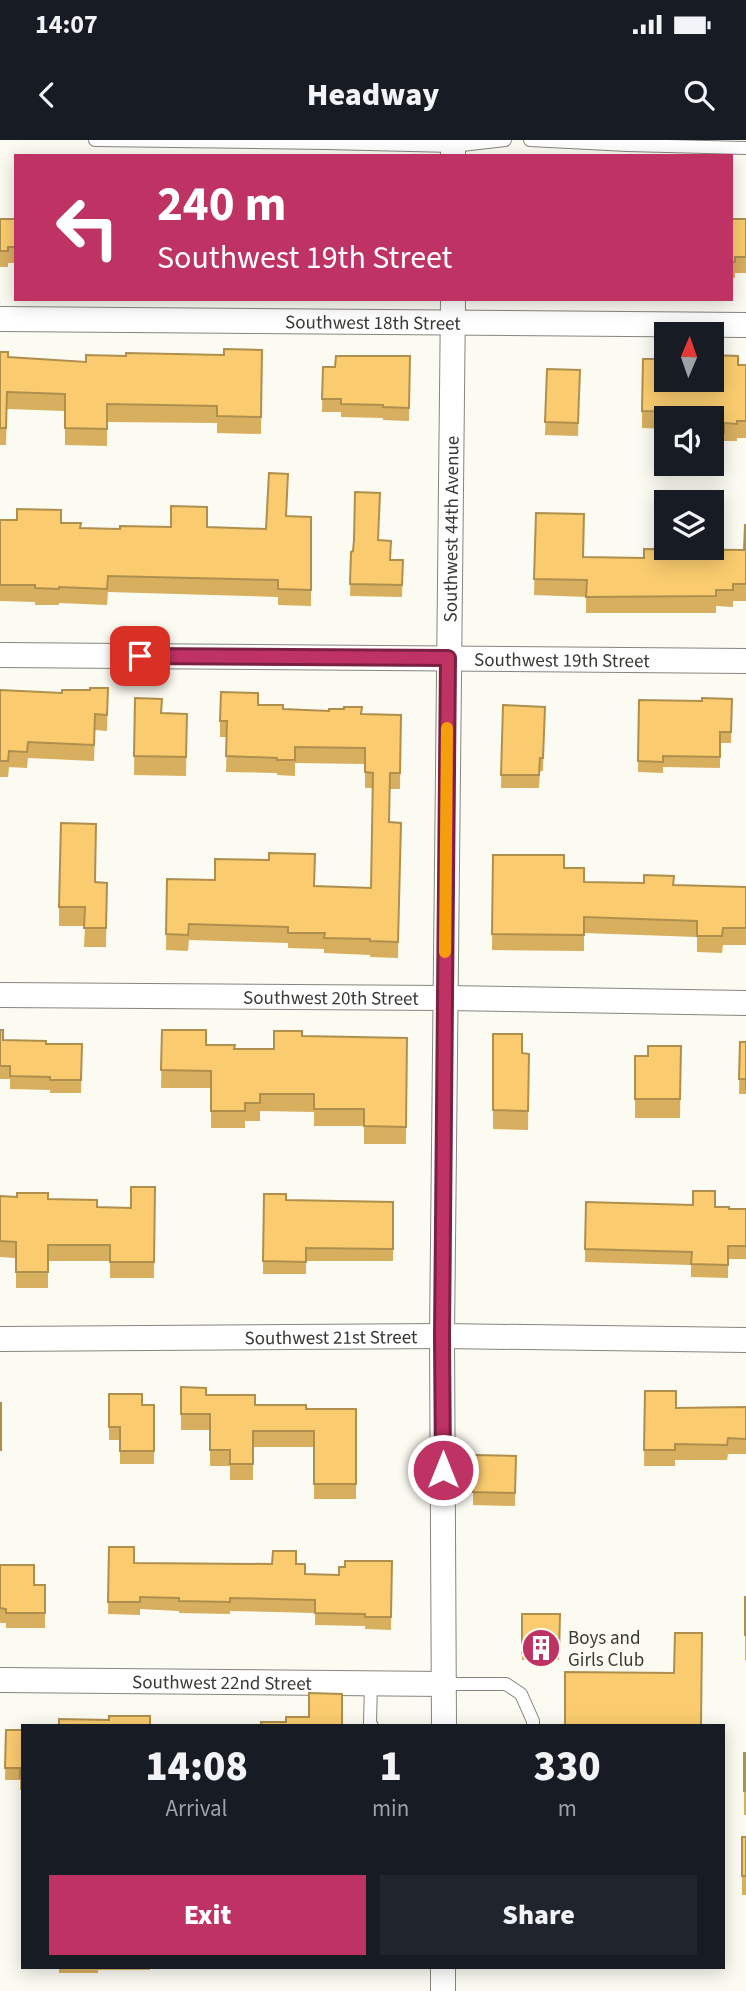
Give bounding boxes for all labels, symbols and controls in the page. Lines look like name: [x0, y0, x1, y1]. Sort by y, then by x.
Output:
text: 14:07: [35, 6, 98, 43]
text: Headway: [307, 72, 439, 118]
icon: back: [28, 76, 66, 114]
icon: search: [680, 76, 718, 114]
text: 240 m: [157, 170, 286, 240]
icon: left: [42, 182, 133, 273]
text: Southwest 19th Street: [157, 235, 452, 281]
street label: Southwest 18th Street: [285, 309, 461, 338]
north arrow: [654, 322, 724, 392]
map controls: [654, 322, 724, 560]
button: sound: [654, 406, 724, 476]
street label: Southwest 44th Avenue: [438, 436, 467, 623]
button: layers: [654, 490, 724, 560]
pin: [110, 626, 170, 686]
icon: arrive: [121, 637, 159, 675]
street label: Southwest 19th Street: [474, 647, 650, 675]
street label: Southwest 20th Street: [243, 985, 419, 1013]
street label: Southwest 21st Street: [244, 1324, 418, 1352]
position arrow: [406, 1433, 480, 1507]
place label: Boys and Girls Club: [568, 1625, 644, 1674]
building icon: Boys and Girls Club: [520, 1627, 562, 1669]
street label: Southwest 22nd Street: [132, 1669, 313, 1698]
text: 14:08: [145, 1737, 248, 1797]
text: 1: [379, 1737, 402, 1797]
text: 330: [534, 1737, 601, 1797]
text: Arrival: [166, 1792, 227, 1825]
text: min: [372, 1792, 409, 1825]
text: m: [558, 1792, 577, 1825]
button: Exit: [49, 1875, 366, 1955]
button: Share: [380, 1875, 697, 1955]

